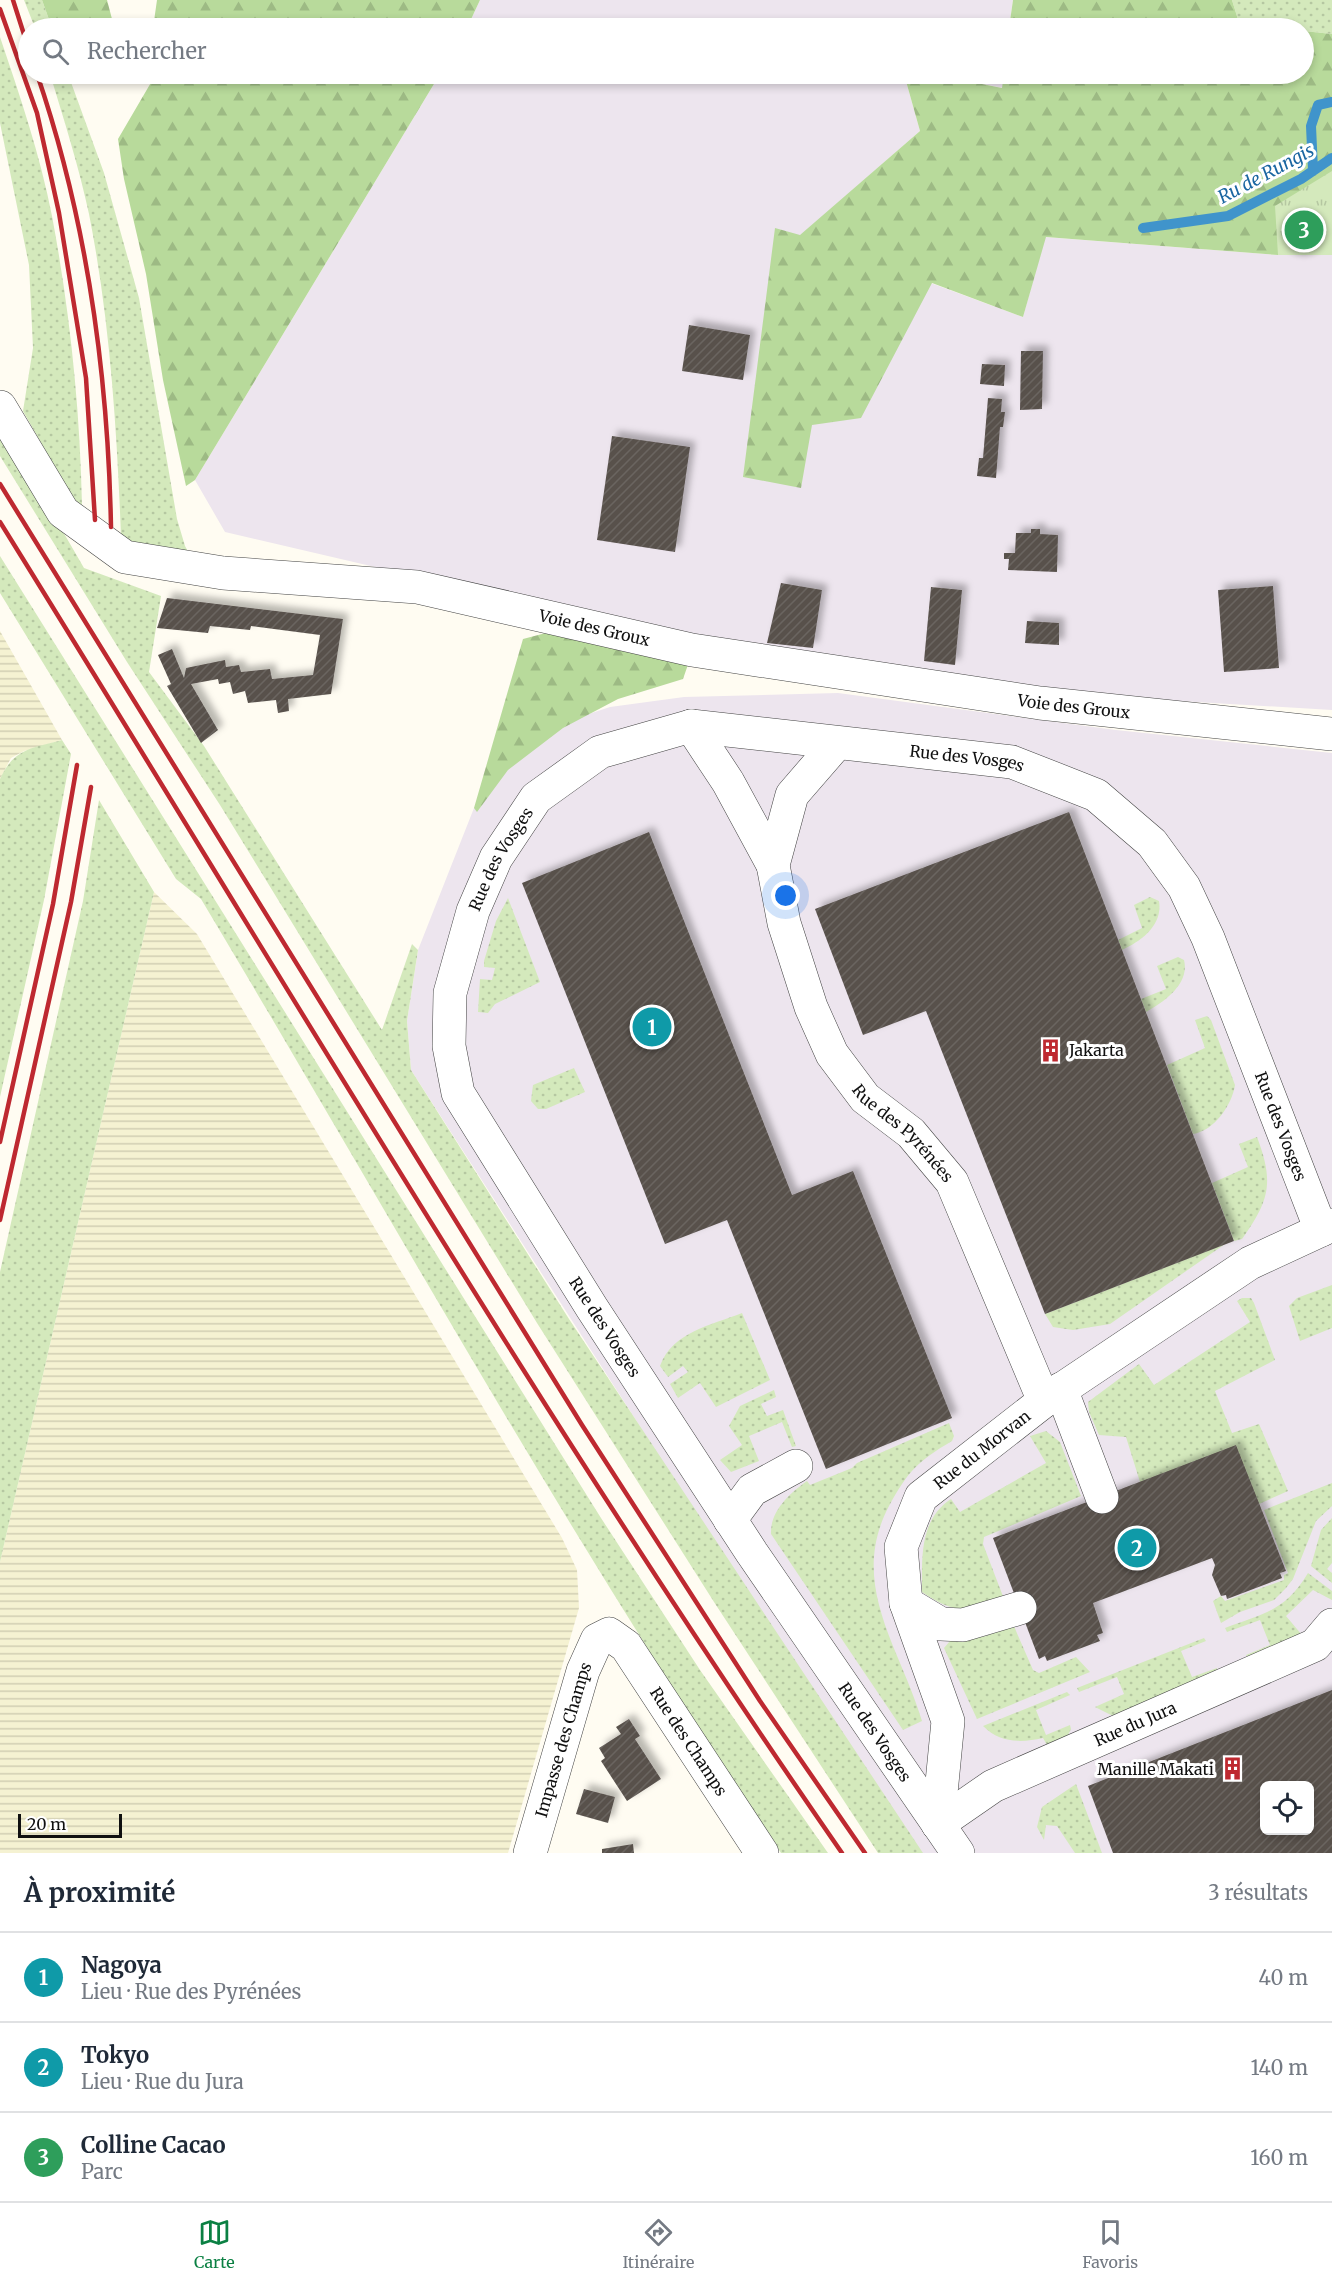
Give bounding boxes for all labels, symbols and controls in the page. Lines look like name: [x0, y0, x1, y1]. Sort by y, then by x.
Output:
search box: [18, 18, 1314, 84]
icon: search: [39, 35, 72, 68]
text: Rechercher: [87, 37, 207, 65]
water label: Ru de Rungis: [1214, 139, 1318, 209]
pin: 3: [1284, 208, 1324, 252]
street label: Voie des Groux: [536, 605, 652, 650]
street label: Voie des Groux: [1015, 690, 1132, 723]
street label: Rue des Vosges: [908, 741, 1027, 776]
street label: Rue des Vosges: [464, 803, 537, 914]
your location: [771, 881, 800, 910]
pin: 1: [632, 1004, 672, 1050]
building icon: Jakarta: [1038, 1037, 1064, 1063]
place label: Jakarta: [1068, 1040, 1124, 1060]
street label: Rue des Vosges: [1251, 1069, 1311, 1184]
street label: Rue des Pyrénées: [848, 1080, 958, 1186]
street label: Rue des Vosges: [565, 1273, 645, 1381]
street label: Rue du Morvan: [929, 1405, 1035, 1493]
pin: 2: [1118, 1526, 1156, 1570]
street label: Impasse des Champs: [531, 1659, 596, 1820]
street label: Rue des Vosges: [834, 1679, 916, 1786]
street label: Rue des Champs: [646, 1683, 732, 1800]
street label: Rue du Jura: [1091, 1697, 1180, 1750]
building icon: Manille Makati: [1219, 1756, 1245, 1782]
place label: Manille Makati: [1097, 1759, 1214, 1779]
map controls: [1260, 1781, 1314, 1835]
button: locate: [1260, 1781, 1314, 1835]
scale bar: [18, 1811, 122, 1838]
text: 20 m: [27, 1814, 66, 1834]
text: À proximité: [24, 1876, 175, 1909]
text: 3 résultats: [1208, 1880, 1308, 1905]
text: Nagoya: [81, 1951, 162, 1979]
text: 1: [39, 1965, 48, 1990]
text: 40 m: [1258, 1965, 1308, 1990]
text: Lieu · Rue des Pyrénées: [81, 1979, 301, 2004]
text: Tokyo: [81, 2041, 149, 2069]
text: 2: [38, 2055, 49, 2080]
text: 140 m: [1251, 2055, 1308, 2080]
text: Lieu · Rue du Jura: [81, 2069, 244, 2094]
text: Colline Cacao: [81, 2131, 226, 2159]
text: 3: [38, 2145, 49, 2170]
text: 160 m: [1250, 2145, 1308, 2170]
text: Parc: [81, 2159, 123, 2184]
tab: Carte: [194, 2216, 235, 2272]
tab: Itinéraire: [622, 2216, 694, 2272]
tab: Favoris: [1082, 2216, 1138, 2272]

